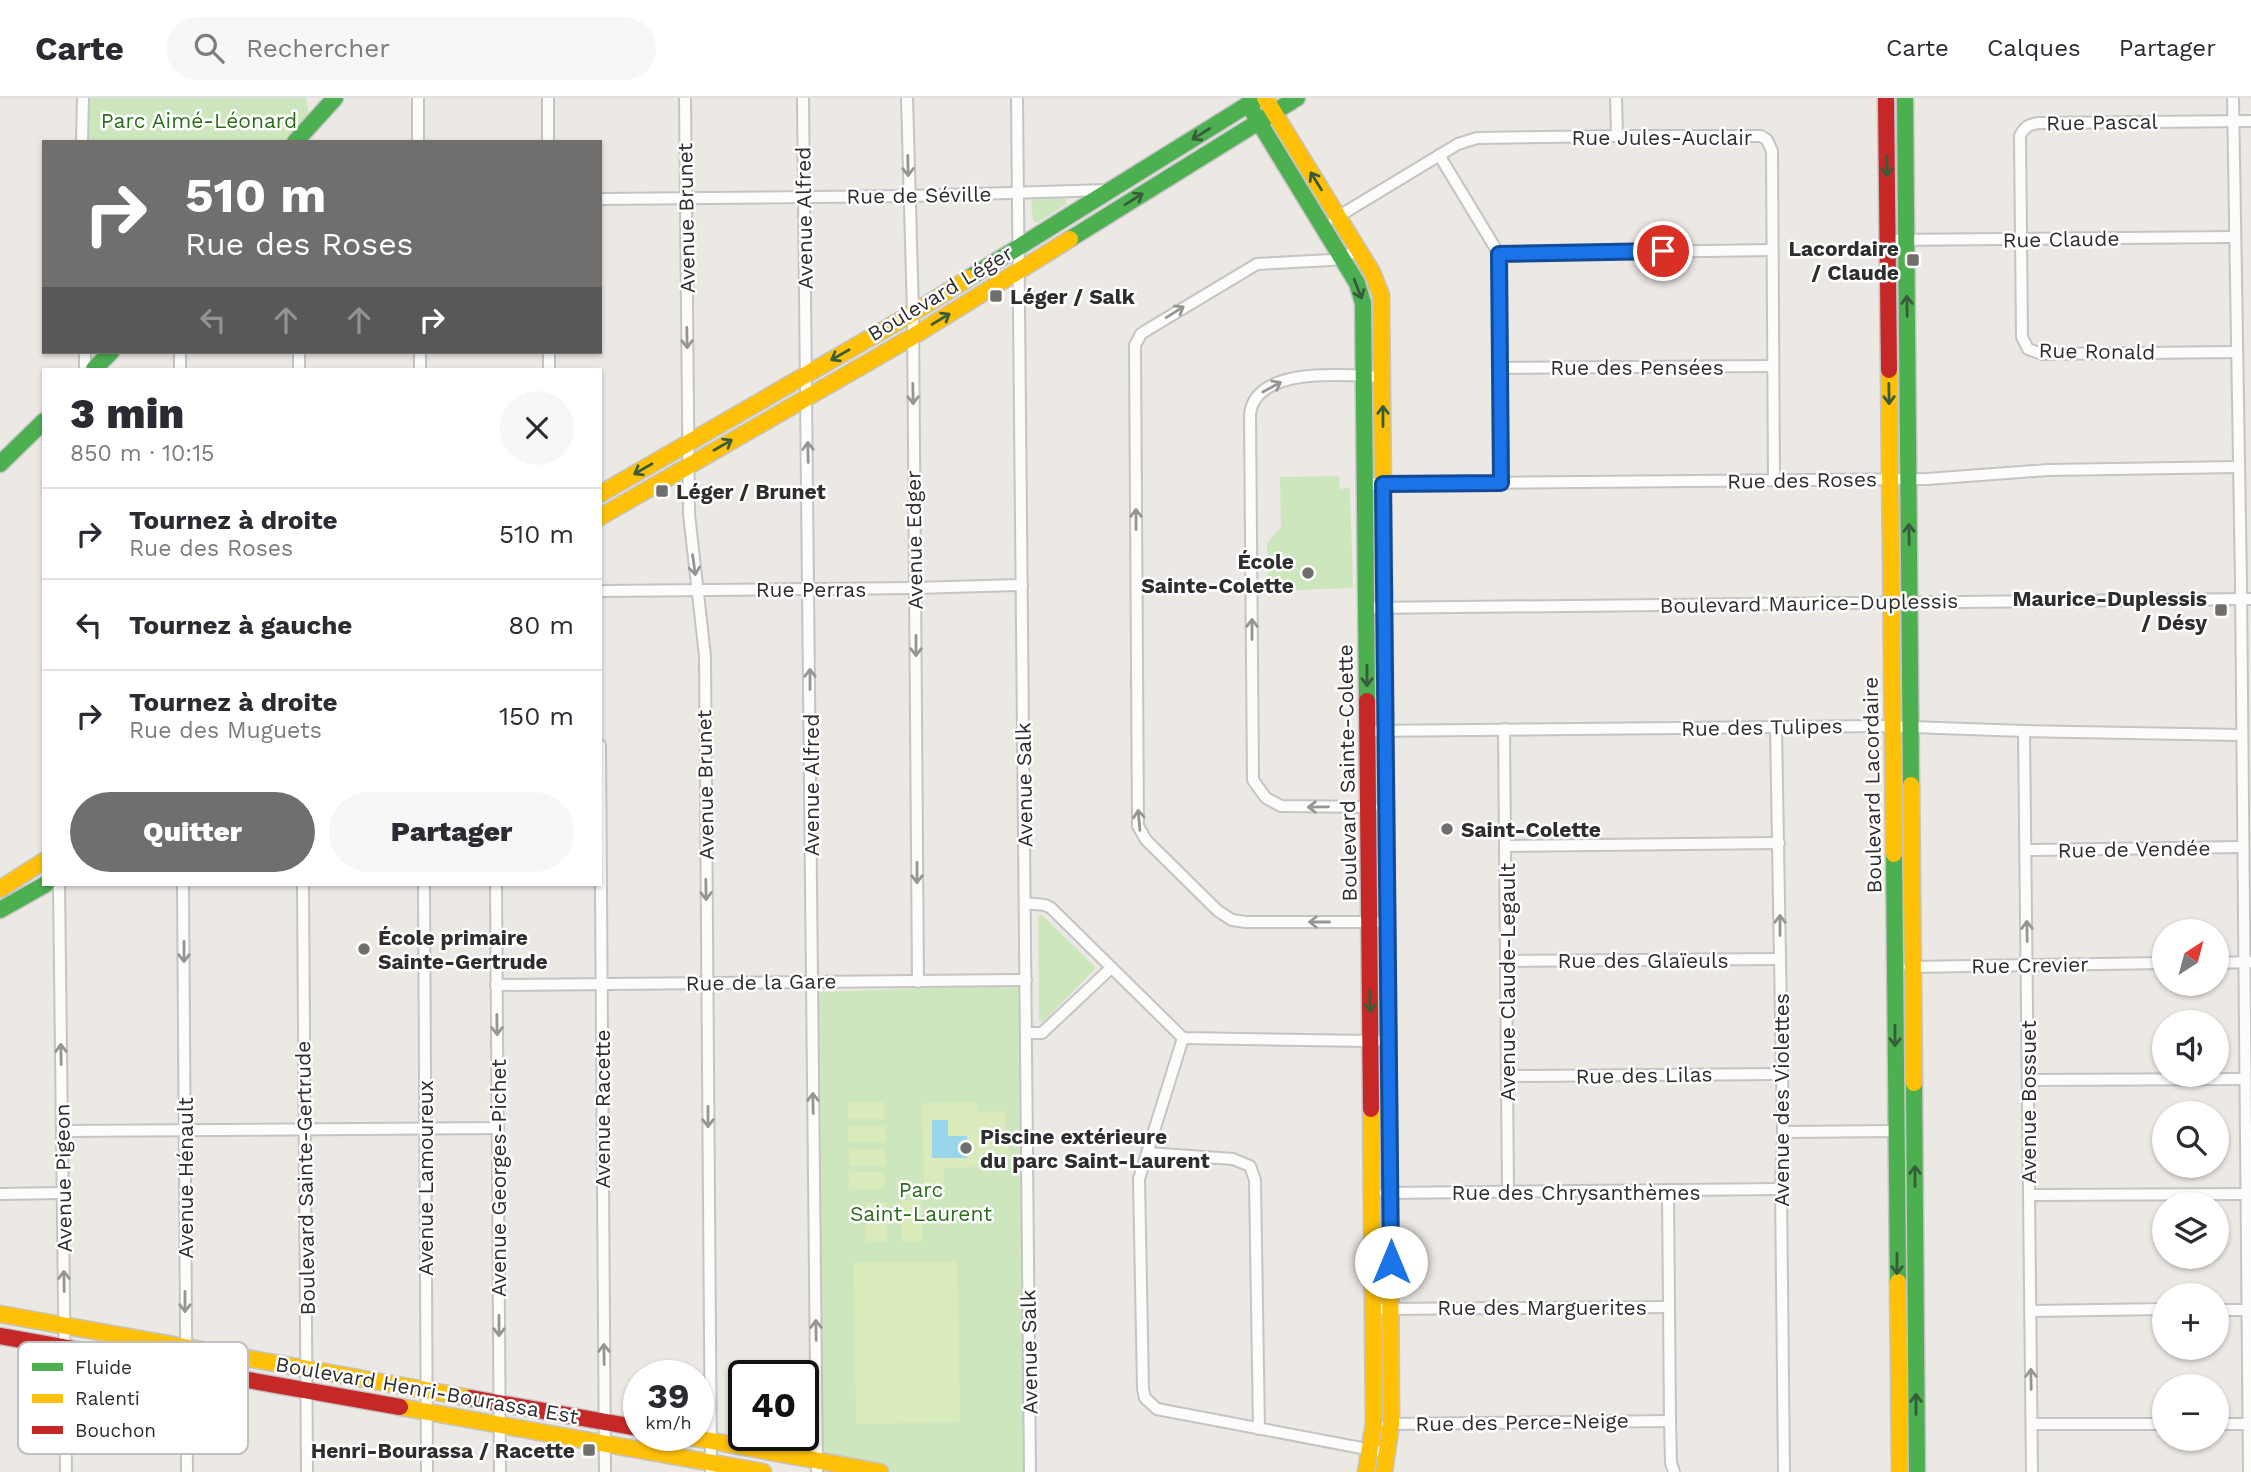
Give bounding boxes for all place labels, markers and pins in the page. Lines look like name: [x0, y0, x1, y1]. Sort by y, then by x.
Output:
pin: [1633, 221, 1693, 281]
place label: Lacordaire / Claude: [1788, 236, 1899, 285]
marker: Lacordaire / Claude: [1905, 252, 1921, 268]
place label: Léger / Salk: [1010, 284, 1136, 309]
marker: Léger / Salk: [988, 288, 1004, 304]
place label: Léger / Brunet: [676, 479, 826, 504]
marker: Léger / Brunet: [654, 483, 670, 499]
place label: École Sainte-Colette: [1141, 549, 1294, 598]
marker: École Sainte-Colette: [1300, 565, 1316, 581]
place label: Maurice-Duplessis / Désy: [2013, 586, 2207, 635]
marker: Maurice-Duplessis / Désy: [2213, 602, 2229, 618]
place label: Saint-Colette: [1461, 817, 1601, 842]
marker: Saint-Colette: [1439, 821, 1455, 837]
place label: École primaire Sainte-Gertrude: [378, 925, 548, 974]
marker: École primaire Sainte-Gertrude: [356, 941, 372, 957]
place label: Piscine extérieure du parc Saint-Laurent: [980, 1124, 1210, 1173]
marker: Piscine extérieure du parc Saint-Laurent: [958, 1140, 974, 1156]
place label: Henri-Bourassa / Racette: [311, 1438, 575, 1463]
marker: Henri-Bourassa / Racette: [581, 1442, 597, 1458]

